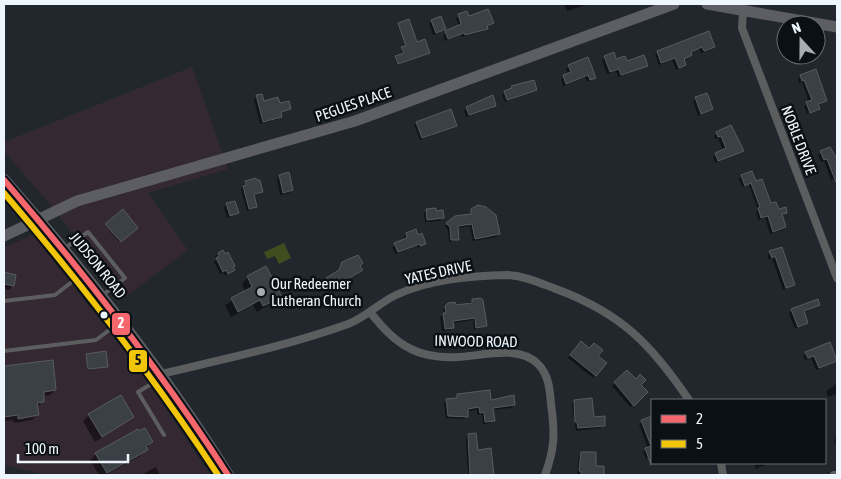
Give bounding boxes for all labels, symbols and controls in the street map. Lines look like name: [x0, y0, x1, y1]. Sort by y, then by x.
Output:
north arrow: [776, 15, 826, 65]
text: N: [790, 19, 803, 37]
street label: PEGUES PLACE: [313, 83, 394, 125]
street label: NOBLE DRIVE: [778, 103, 820, 177]
street label: JUDSON ROAD: [66, 229, 130, 301]
street label: YATES DRIVE: [403, 257, 473, 287]
place label: Our Redeemer Lutheran Church: [271, 275, 361, 309]
marker: Our Redeemer Lutheran Church: [255, 286, 267, 298]
unlabelled marker: [99, 310, 109, 320]
line badge: 2: [111, 312, 131, 336]
text: 2: [118, 315, 125, 331]
street label: INWOOD ROAD: [434, 332, 518, 350]
line badge: 5: [128, 349, 148, 373]
text: 5: [135, 352, 142, 368]
legend: [651, 399, 826, 464]
text: 2: [696, 410, 703, 427]
scale bar: [18, 432, 128, 464]
text: 5: [696, 435, 703, 452]
text: 100 m: [25, 440, 59, 457]

